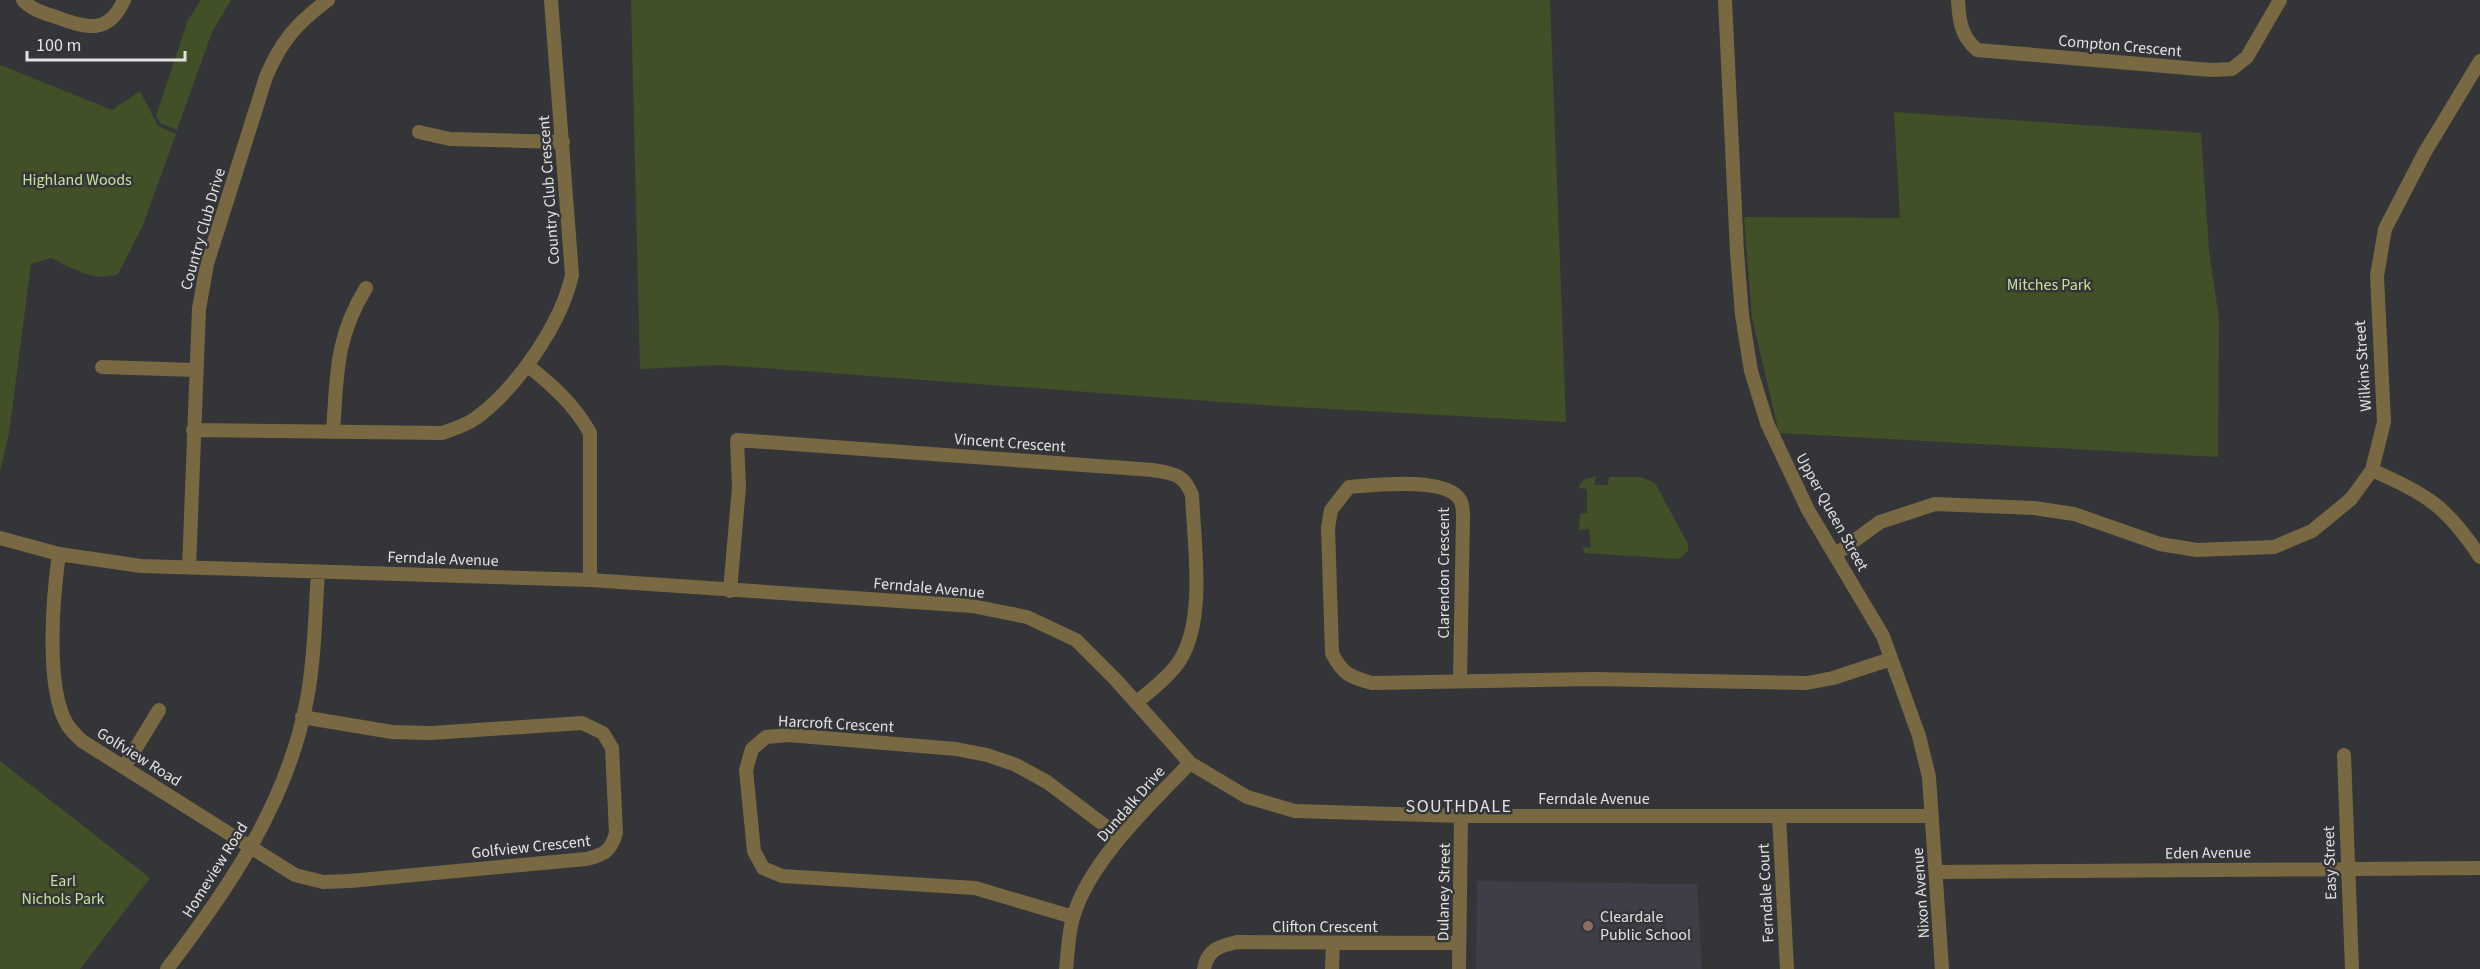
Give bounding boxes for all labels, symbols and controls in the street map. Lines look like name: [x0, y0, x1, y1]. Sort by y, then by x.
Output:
scale bar: [27, 24, 184, 62]
street label: Compton Crescent: [2057, 30, 2183, 62]
text: 100 m: [36, 33, 81, 58]
street label: Country Club Crescent: [533, 114, 565, 265]
street label: Country Club Drive: [175, 165, 231, 293]
park label: Highland Woods: [22, 169, 132, 191]
park label: Mitches Park: [2007, 274, 2091, 296]
street label: Wilkins Street: [2349, 319, 2377, 412]
street label: Vincent Crescent: [954, 428, 1067, 458]
street label: Upper Queen Street: [1790, 449, 1874, 576]
street label: Clarendon Crescent: [1433, 507, 1455, 639]
street label: Ferndale Avenue: [387, 546, 499, 572]
street label: Ferndale Avenue: [873, 572, 986, 604]
street label: Harcroft Crescent: [777, 710, 895, 738]
street label: Golfview Road: [92, 722, 186, 792]
street label: Dundalk Drive: [1092, 761, 1170, 847]
street label: Ferndale Avenue: [1538, 788, 1650, 810]
district label: SOUTHDALE: [1406, 794, 1512, 819]
street label: Homeview Road: [177, 818, 253, 922]
street label: Easy Street: [2318, 825, 2342, 900]
street label: Golfview Crescent: [470, 830, 592, 864]
street label: Eden Avenue: [2165, 841, 2251, 865]
street label: Dulaney Street: [1432, 842, 1456, 941]
street label: Ferndale Court: [1752, 842, 1780, 943]
street label: Nixon Avenue: [1907, 847, 1935, 939]
park label: Earl Nichols Park: [22, 870, 105, 910]
place label: Cleardale Public School: [1600, 906, 1691, 946]
street label: Clifton Crescent: [1272, 916, 1378, 938]
marker: Cleardale Public School: [1581, 919, 1595, 933]

